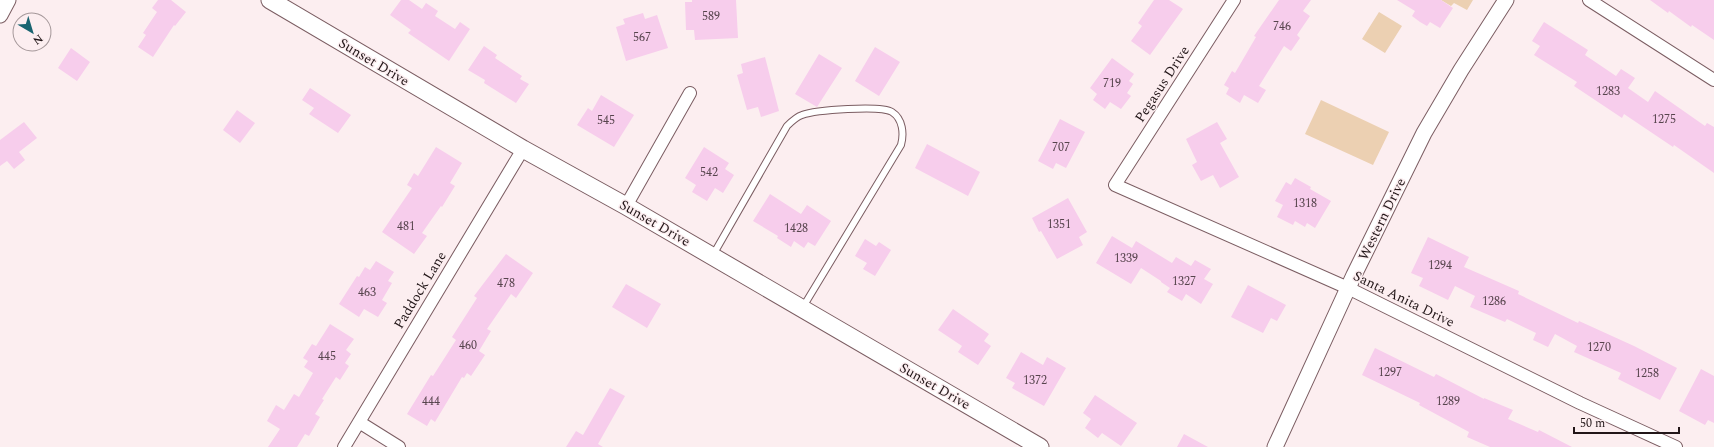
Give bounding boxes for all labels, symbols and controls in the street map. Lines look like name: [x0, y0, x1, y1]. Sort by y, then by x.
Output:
house number: 589: [702, 7, 720, 26]
north arrow: [12, 12, 52, 52]
house number: 746: [1273, 17, 1291, 36]
house number: 567: [633, 28, 651, 47]
text: N: [29, 30, 47, 49]
street label: Sunset Drive: [335, 33, 413, 91]
street label: Pegasus Drive: [1129, 41, 1195, 126]
house number: 719: [1103, 74, 1121, 93]
house number: 1283: [1596, 82, 1620, 101]
house number: 1275: [1652, 110, 1676, 129]
house number: 545: [597, 111, 615, 130]
house number: 707: [1052, 138, 1070, 157]
house number: 542: [700, 163, 718, 182]
street label: Western Drive: [1353, 174, 1411, 264]
street label: Sunset Drive: [616, 194, 695, 252]
house number: 1318: [1293, 194, 1317, 213]
house number: 1351: [1047, 215, 1071, 234]
house number: 481: [397, 217, 415, 236]
house number: 1428: [784, 219, 808, 238]
street label: Paddock Lane: [388, 247, 452, 333]
house number: 1339: [1114, 249, 1138, 268]
house number: 1294: [1428, 256, 1452, 275]
street label: Santa Anita Drive: [1350, 265, 1458, 333]
house number: 1327: [1172, 272, 1196, 291]
house number: 478: [497, 274, 515, 293]
house number: 463: [358, 283, 376, 302]
house number: 1286: [1482, 292, 1506, 311]
house number: 460: [459, 336, 477, 355]
house number: 1270: [1587, 338, 1611, 357]
house number: 445: [318, 347, 336, 366]
street label: Sunset Drive: [896, 357, 975, 415]
house number: 1297: [1378, 363, 1402, 382]
house number: 1258: [1635, 364, 1659, 383]
house number: 1372: [1023, 371, 1047, 390]
house number: 444: [422, 392, 440, 411]
house number: 1289: [1436, 392, 1460, 411]
scale bar: [1574, 409, 1679, 435]
text: 50 m: [1580, 414, 1605, 433]

